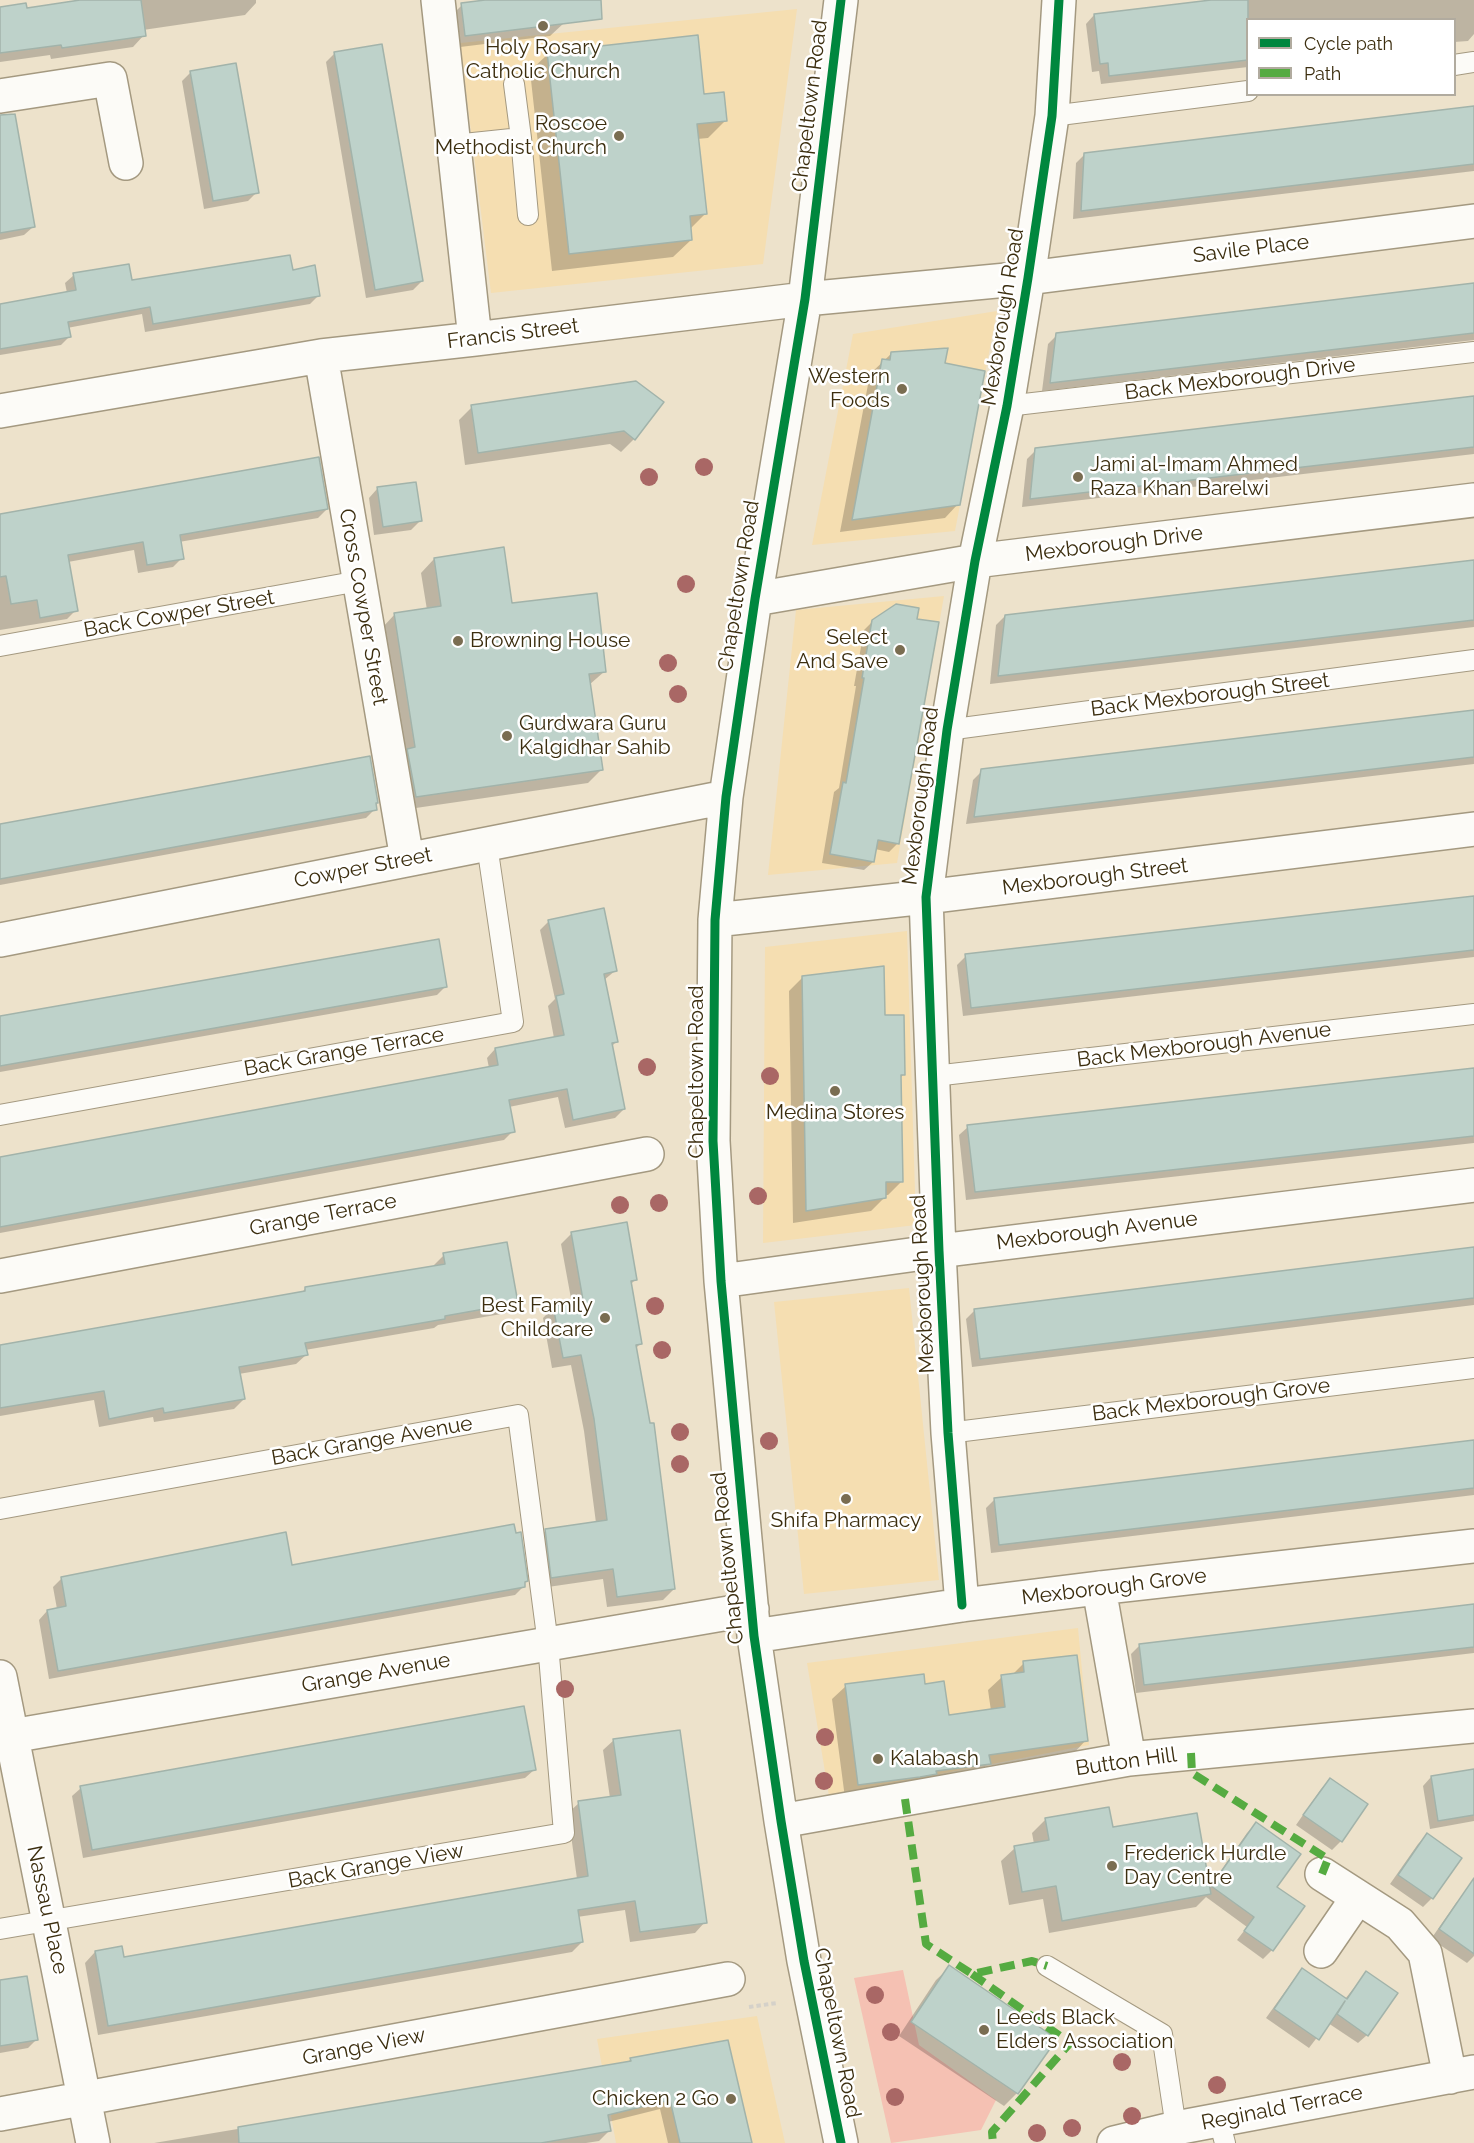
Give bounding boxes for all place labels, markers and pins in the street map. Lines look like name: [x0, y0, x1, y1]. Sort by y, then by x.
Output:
marker: Holy Rosary Catholic Church: [536, 19, 550, 33]
place label: Holy Rosary Catholic Church: [466, 35, 620, 85]
place label: Roscoe Methodist Church: [435, 111, 607, 161]
marker: Roscoe Methodist Church: [612, 129, 626, 143]
place label: Western Foods: [808, 364, 890, 414]
marker: Western Foods: [895, 382, 909, 396]
place label: Jami al-Imam Ahmed Raza Khan Barelwi: [1090, 452, 1298, 502]
marker: Jami al-Imam Ahmed Raza Khan Barelwi: [1071, 470, 1085, 484]
place label: Select And Save: [796, 625, 888, 675]
place label: Browning House: [470, 628, 630, 654]
marker: Browning House: [451, 634, 465, 648]
marker: Select And Save: [893, 643, 907, 657]
place label: Gurdwara Guru Kalgidhar Sahib: [519, 711, 671, 761]
marker: Gurdwara Guru Kalgidhar Sahib: [500, 729, 514, 743]
marker: Medina Stores: [828, 1084, 842, 1098]
place label: Medina Stores: [766, 1100, 904, 1126]
place label: Best Family Childcare: [481, 1293, 593, 1343]
marker: Best Family Childcare: [598, 1311, 612, 1325]
marker: Shifa Pharmacy: [839, 1492, 853, 1506]
place label: Shifa Pharmacy: [771, 1508, 921, 1534]
place label: Kalabash: [890, 1746, 979, 1772]
marker: Kalabash: [871, 1752, 885, 1766]
place label: Frederick Hurdle Day Centre: [1124, 1841, 1286, 1891]
marker: Frederick Hurdle Day Centre: [1105, 1859, 1119, 1873]
place label: Leeds Black Elders Association: [996, 2005, 1173, 2055]
marker: Leeds Black Elders Association: [977, 2023, 991, 2037]
place label: Chicken 2 Go: [592, 2086, 719, 2112]
marker: Chicken 2 Go: [724, 2092, 738, 2106]

